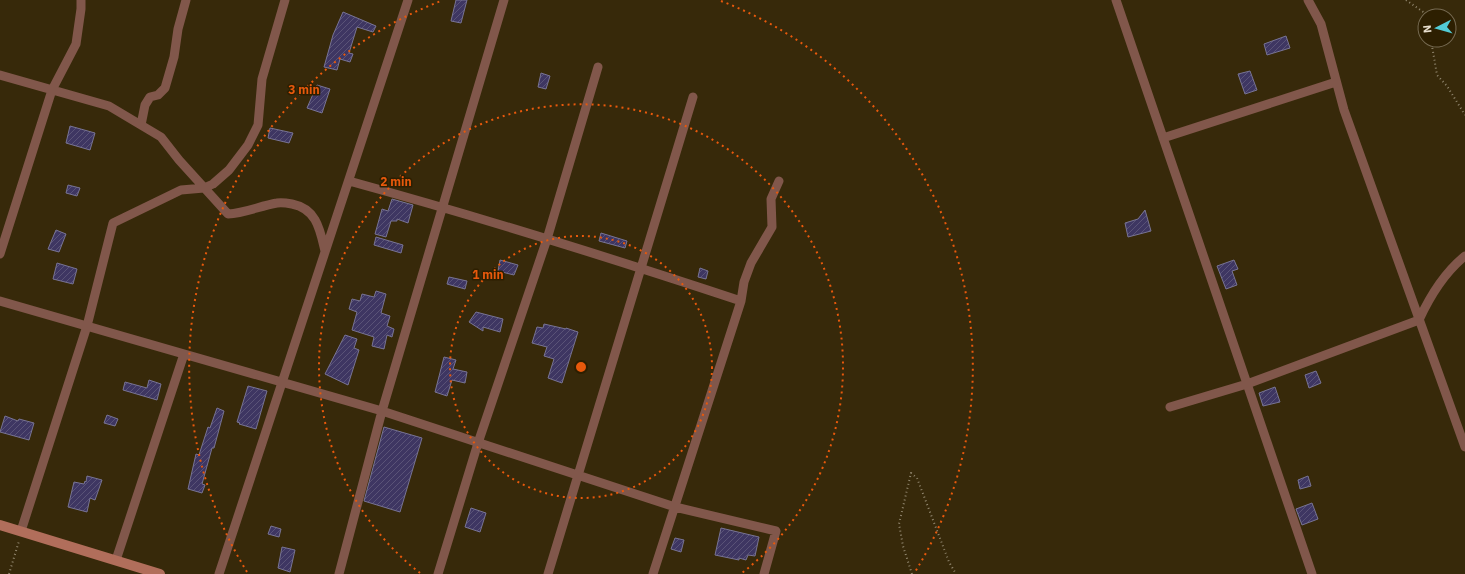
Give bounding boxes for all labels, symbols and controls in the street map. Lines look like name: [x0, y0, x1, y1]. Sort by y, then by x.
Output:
north arrow: [1417, 8, 1457, 48]
text: N: [1420, 24, 1434, 34]
text: 3 min: [288, 82, 320, 97]
text: 2 min: [380, 174, 412, 189]
text: 1 min: [472, 267, 504, 282]
centre of rings: [574, 360, 588, 374]

